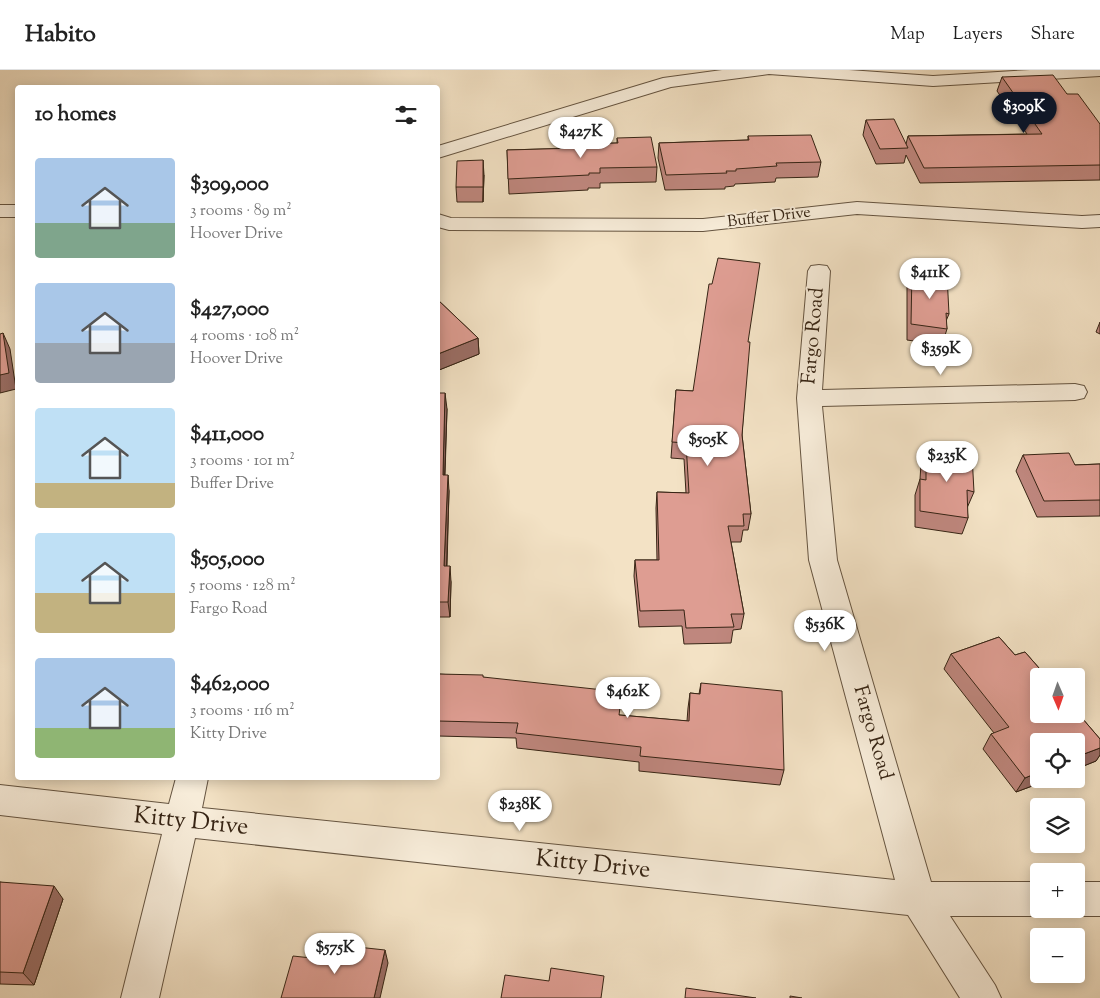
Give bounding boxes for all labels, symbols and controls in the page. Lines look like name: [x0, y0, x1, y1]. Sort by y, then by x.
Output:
text: Habito: [25, 18, 96, 52]
text: Map: [890, 22, 925, 48]
text: Layers: [953, 22, 1003, 48]
text: Share: [1031, 22, 1075, 48]
pin: $309K: [989, 92, 1059, 134]
text: $309K: [1003, 96, 1045, 119]
text: 10 homes: [35, 100, 116, 130]
icon: filters: [392, 101, 420, 129]
pin: $427K: [546, 116, 616, 159]
text: $427K: [559, 121, 603, 144]
text: $309,000: [190, 170, 269, 200]
icon: home: [75, 178, 135, 238]
text: 3 rooms · 89 m²: [190, 200, 292, 223]
street label: Buffer Drive: [726, 201, 812, 235]
text: Hoover Drive: [190, 223, 283, 246]
pin: $411K: [895, 258, 965, 300]
text: $411K: [910, 262, 950, 285]
street label: Fargo Road: [795, 286, 833, 386]
text: $427,000: [190, 295, 269, 325]
icon: home: [75, 303, 135, 363]
text: 4 rooms · 108 m²: [190, 325, 299, 348]
pin: $359K: [906, 334, 976, 376]
text: $359K: [921, 338, 961, 361]
text: Hoover Drive: [190, 348, 283, 371]
text: $411,000: [190, 420, 264, 450]
pin: $505K: [673, 424, 743, 467]
icon: home: [75, 428, 135, 488]
text: $505K: [688, 429, 728, 452]
pin: $235K: [912, 440, 982, 483]
text: $235K: [927, 445, 967, 468]
text: 3 rooms · 101 m²: [190, 450, 295, 473]
text: Buffer Drive: [190, 473, 274, 496]
text: $505,000: [190, 545, 265, 575]
icon: home: [75, 553, 135, 613]
text: 5 rooms · 128 m²: [190, 575, 296, 598]
text: Fargo Road: [190, 598, 268, 621]
pin: $536K: [790, 610, 860, 652]
text: $536K: [805, 614, 845, 637]
north arrow: [1030, 668, 1085, 722]
map controls: [1030, 668, 1085, 983]
text: $462,000: [190, 670, 270, 700]
pin: $462K: [593, 676, 663, 719]
icon: home: [75, 678, 135, 738]
text: $462K: [606, 681, 650, 704]
street label: Fargo Road: [845, 682, 899, 784]
text: 3 rooms · 116 m²: [190, 700, 295, 723]
text: Kitty Drive: [190, 723, 267, 746]
button: locate: [1030, 733, 1085, 788]
pin: $238K: [485, 790, 555, 832]
text: $238K: [499, 794, 541, 817]
button: layers: [1030, 798, 1085, 853]
street label: Kitty Drive: [132, 799, 250, 845]
street label: Kitty Drive: [534, 842, 652, 888]
button: +: [1030, 863, 1085, 918]
button: −: [1030, 928, 1085, 983]
pin: $575K: [300, 932, 370, 975]
text: $575K: [315, 937, 355, 960]

